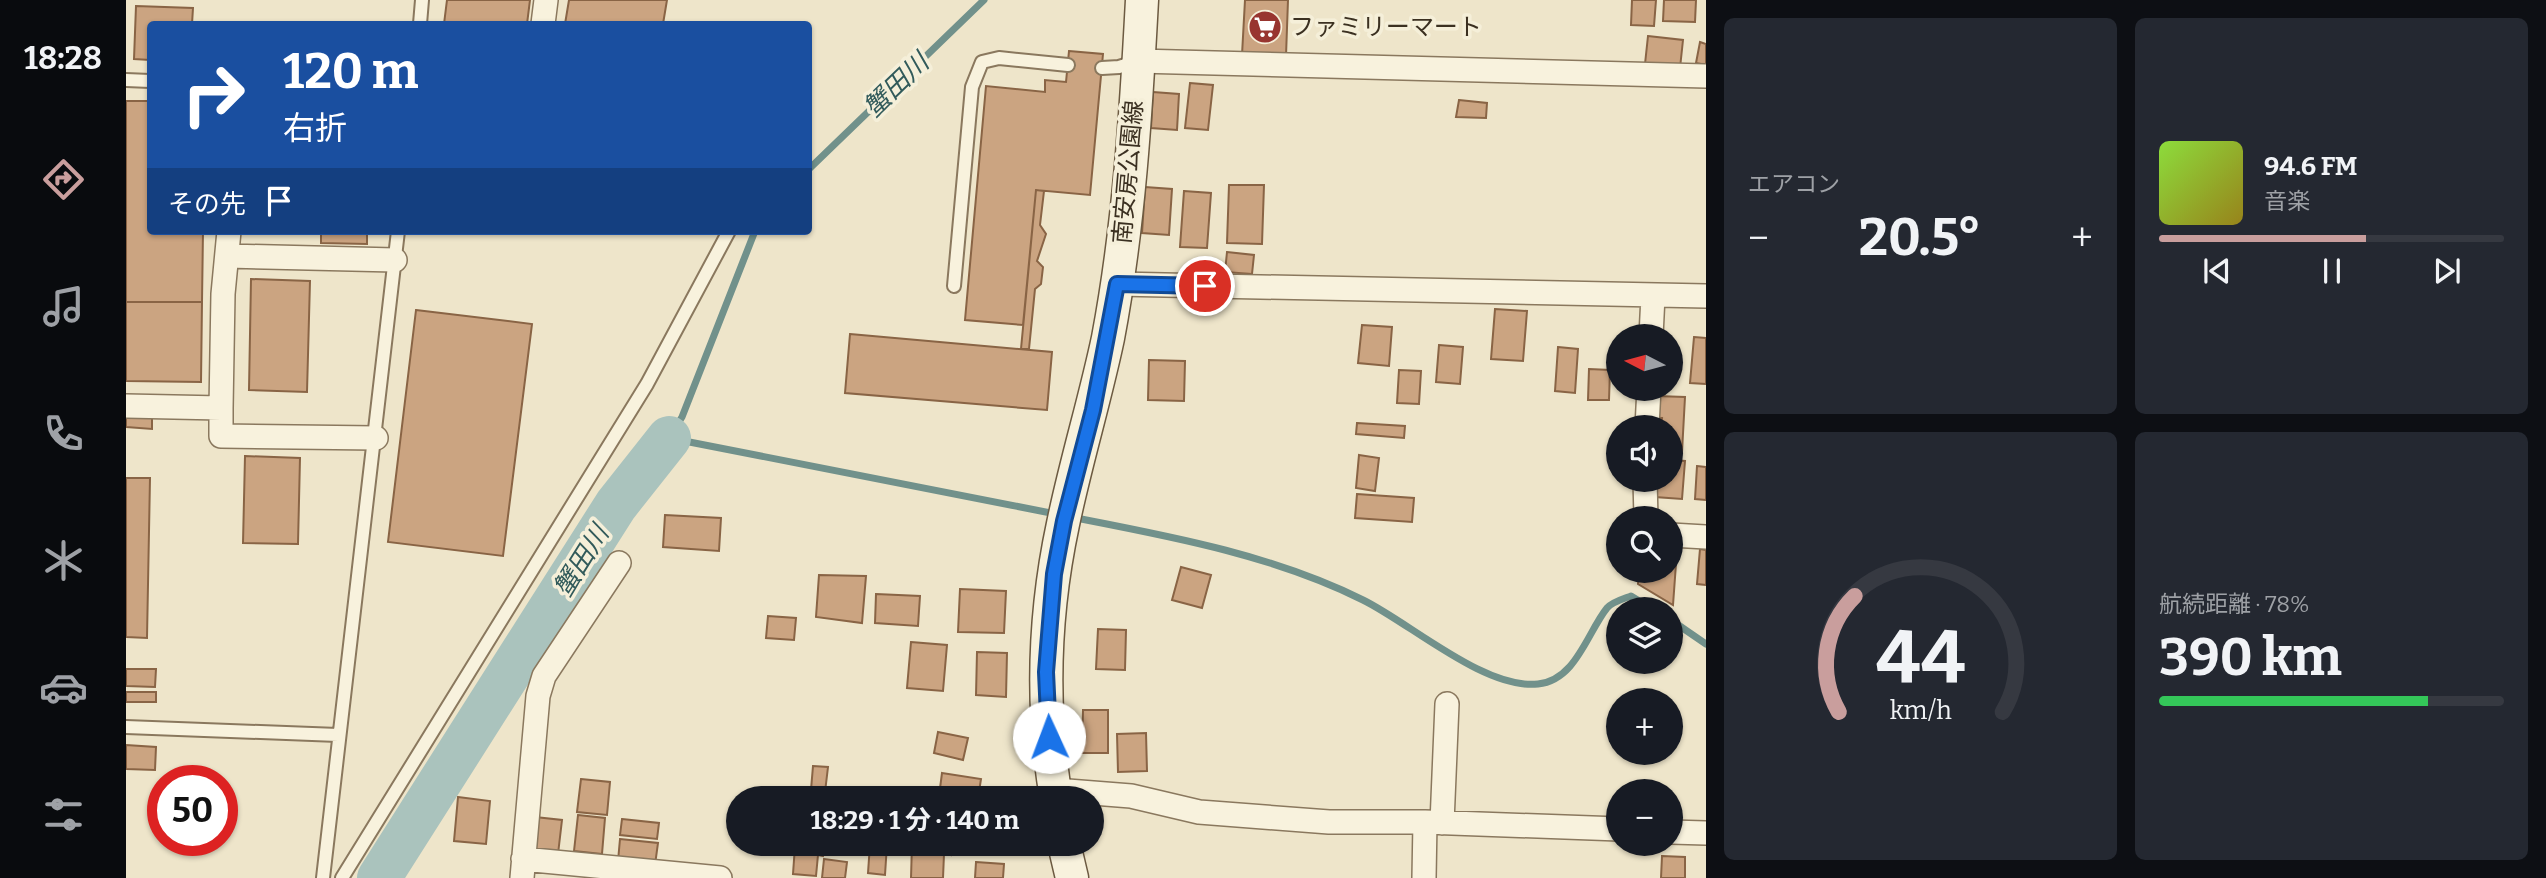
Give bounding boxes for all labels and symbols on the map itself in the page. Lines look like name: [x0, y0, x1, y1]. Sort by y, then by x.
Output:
supermarket icon: ファミリーマート: [1246, 8, 1284, 46]
place label: ファミリーマート: [1290, 13, 1482, 41]
water label: 蟹田川: [858, 45, 937, 124]
street label: 南安房公園線: [1108, 99, 1148, 245]
pin: [1175, 256, 1235, 316]
north arrow: [1606, 324, 1684, 401]
water label: 蟹田川: [548, 517, 617, 603]
position arrow: [1012, 700, 1086, 774]
speed limit sign: 50: [147, 765, 238, 856]

